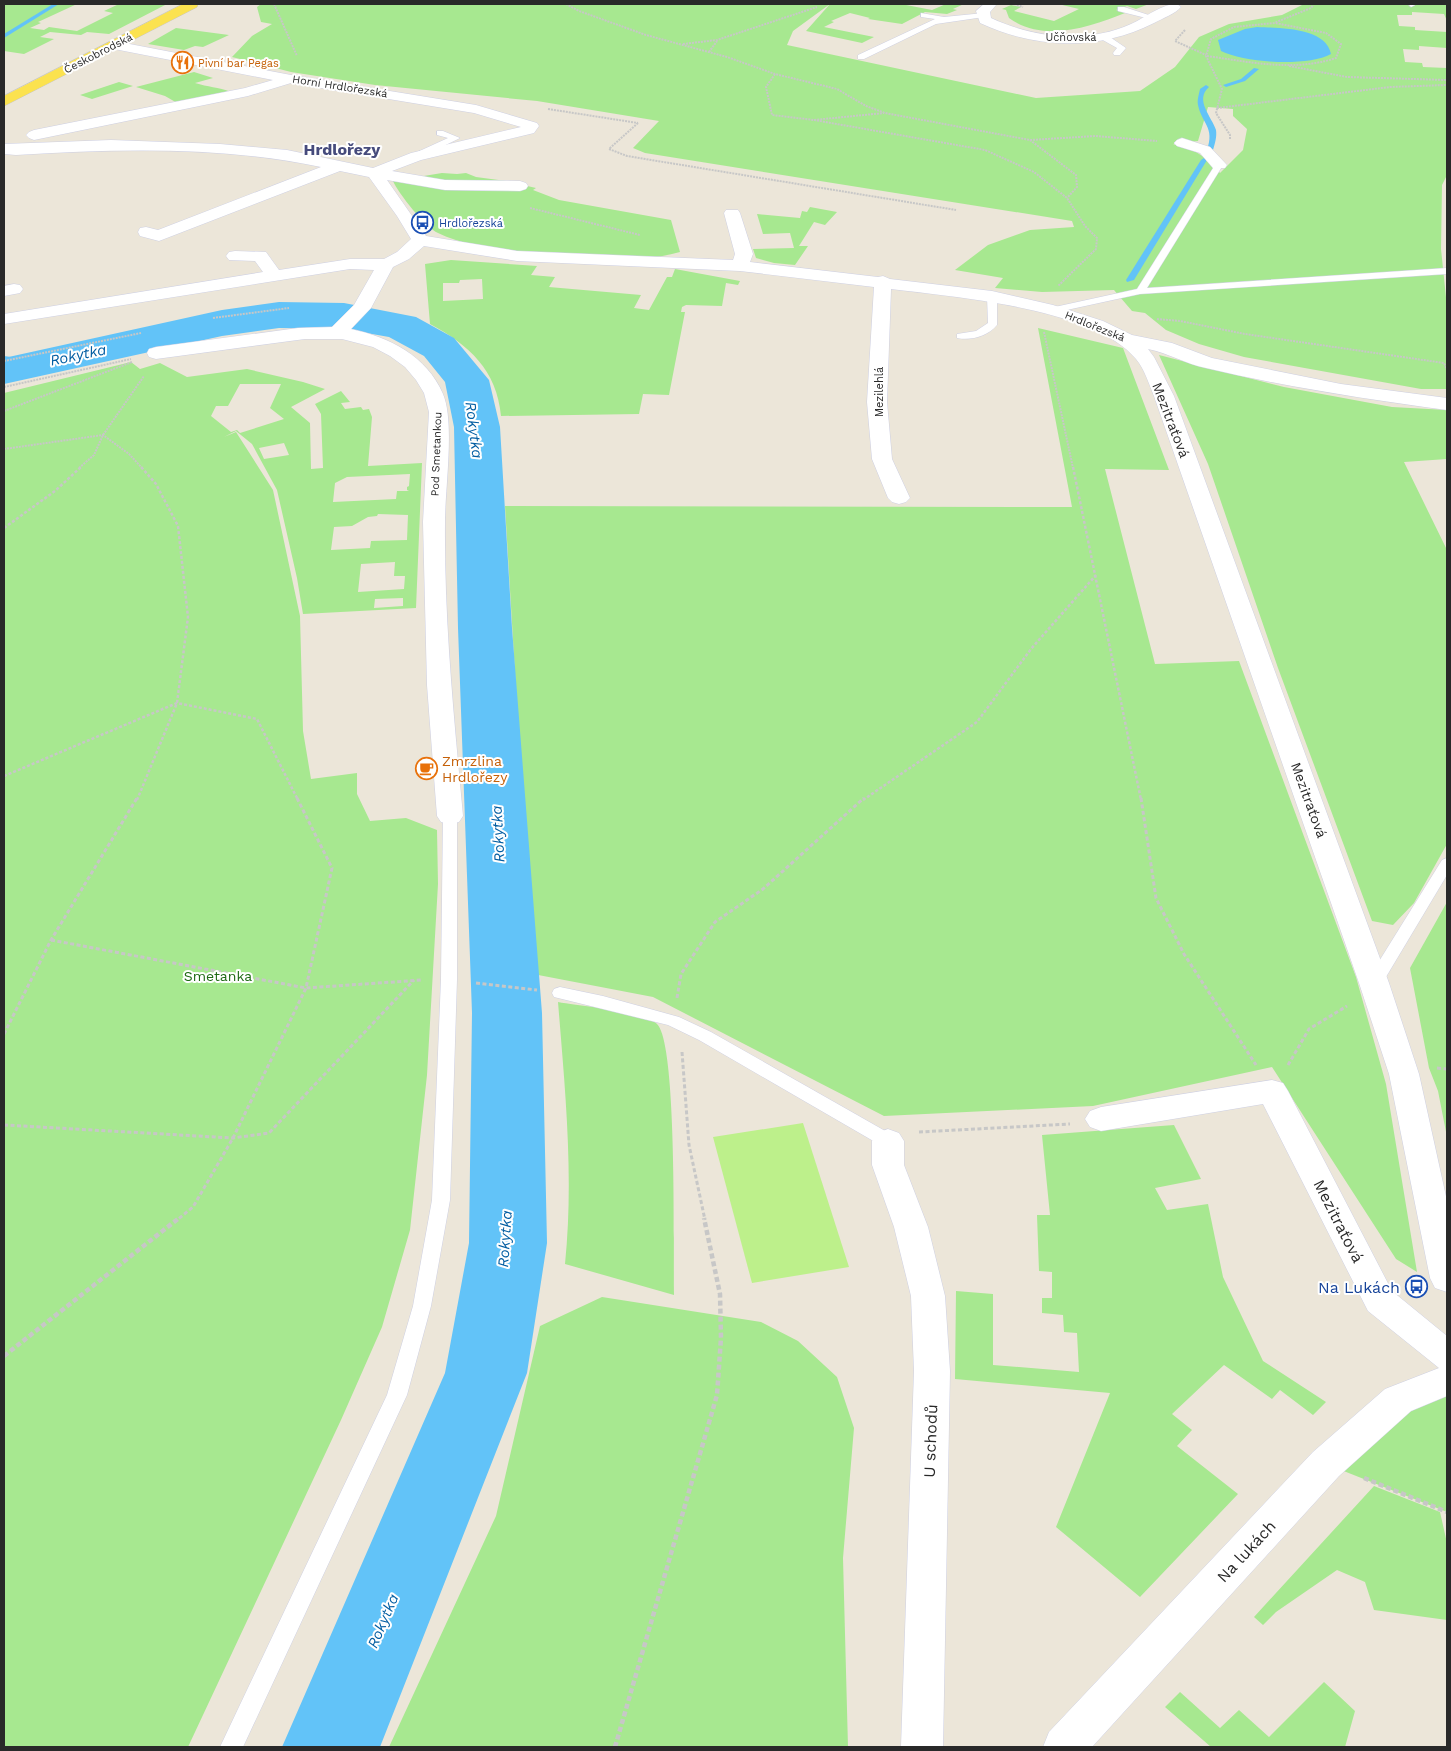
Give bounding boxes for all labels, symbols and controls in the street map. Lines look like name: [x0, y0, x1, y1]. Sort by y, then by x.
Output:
street label: Českobrodská: [61, 30, 135, 76]
street label: Učňovská: [1046, 31, 1097, 44]
restaurant icon: Pivní bar Pegas: [170, 51, 194, 75]
place label: Pivní bar Pegas: [198, 57, 279, 70]
street label: Horní Hrdlořezská: [291, 73, 389, 100]
district label: Hrdlořezy: [304, 140, 381, 159]
bus stop icon: Hrdlořezská: [411, 211, 435, 235]
place label: Hrdlořezská: [439, 217, 503, 230]
street label: Hrdlořezská: [1063, 308, 1127, 344]
water label: Rokytka: [48, 340, 108, 370]
street label: Mezilehlá: [873, 367, 886, 417]
street label: Mezitraťová: [1149, 380, 1193, 460]
water label: Rokytka: [462, 401, 486, 459]
street label: Pod Smetankou: [429, 412, 444, 497]
place label: Zmrzlina Hrdlořezy: [442, 753, 508, 785]
cafe icon: Zmrzlina Hrdlořezy: [414, 757, 438, 781]
street label: Mezitraťová: [1288, 760, 1330, 840]
water label: Rokytka: [488, 805, 508, 863]
park label: Smetanka: [184, 968, 252, 984]
street label: Mezitraťová: [1309, 1176, 1368, 1266]
water label: Rokytka: [494, 1210, 516, 1268]
bus stop icon: Na Lukách: [1404, 1275, 1428, 1299]
place label: Na Lukách: [1318, 1278, 1400, 1297]
street label: U schodů: [920, 1404, 941, 1478]
street label: Na lukách: [1213, 1517, 1280, 1586]
water label: Rokytka: [364, 1591, 402, 1651]

